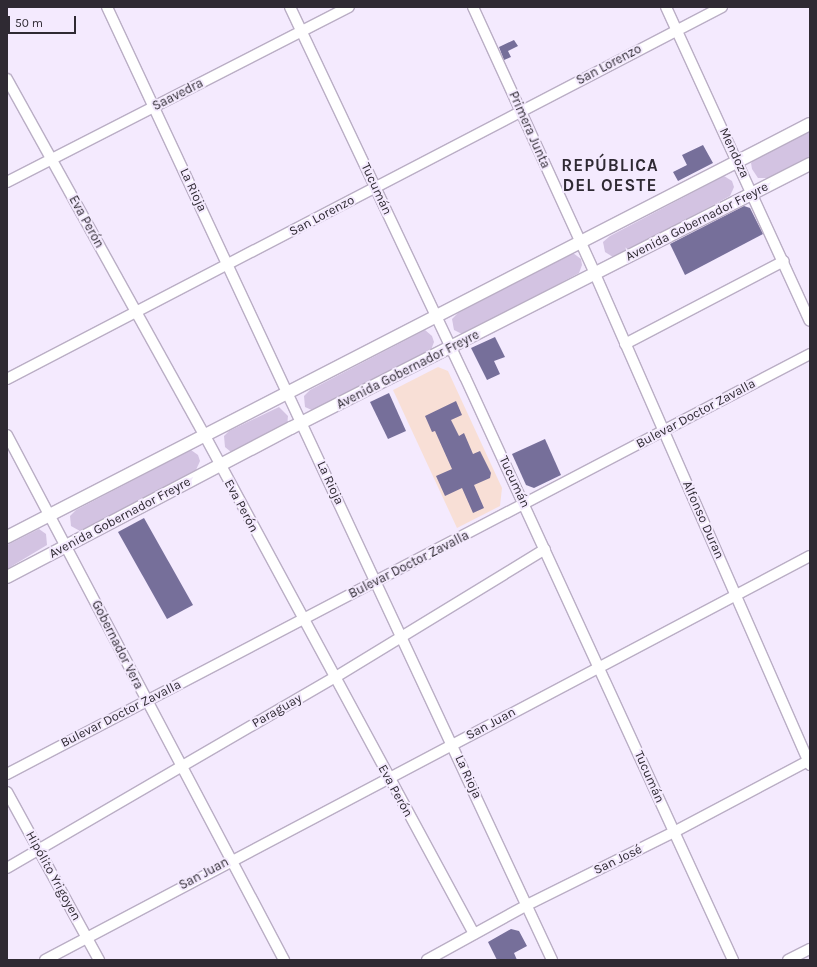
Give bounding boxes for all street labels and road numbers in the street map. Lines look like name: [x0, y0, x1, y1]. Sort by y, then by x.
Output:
street label: San Lorenzo: [574, 41, 644, 89]
street label: Saavedra: [150, 76, 206, 114]
street label: Primera Junta: [505, 89, 553, 171]
street label: Mendoza: [716, 125, 752, 181]
street label: Tucumán: [357, 161, 395, 217]
street label: La Rioja: [176, 166, 210, 214]
street label: Avenida Gobernador Freyre: [623, 179, 771, 265]
street label: San Lorenzo: [287, 192, 357, 240]
street label: Eva Perón: [65, 193, 107, 251]
street label: Avenida Gobernador Freyre: [334, 327, 482, 413]
street label: Bulevar Doctor Zavalla: [634, 376, 758, 452]
street label: Tucumán: [495, 454, 533, 510]
street label: La Rioja: [313, 459, 347, 507]
street label: Avenida Gobernador Freyre: [47, 474, 193, 562]
street label: Eva Perón: [221, 477, 261, 535]
street label: Alfonso Duran: [679, 479, 727, 561]
street label: Bulevar Doctor Zavalla: [346, 528, 472, 602]
street label: Gobernador Vera: [88, 598, 146, 692]
street label: Bulevar Doctor Zavalla: [58, 677, 184, 751]
street label: Paraguay: [249, 691, 305, 731]
street label: San Juan: [463, 704, 519, 744]
street label: Tucumán: [631, 749, 667, 805]
street label: La Rioja: [451, 753, 485, 801]
street label: Eva Perón: [374, 762, 416, 820]
street label: Hipólito Yrigoyen: [22, 829, 84, 923]
street label: San José: [591, 842, 645, 878]
street label: San Juan: [176, 854, 232, 894]

